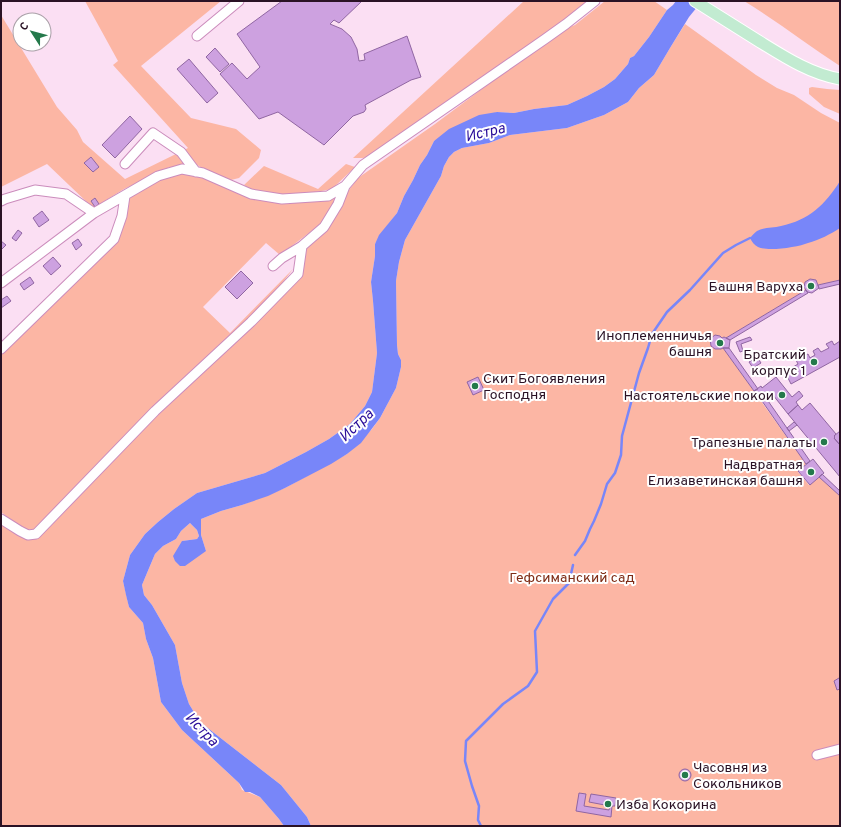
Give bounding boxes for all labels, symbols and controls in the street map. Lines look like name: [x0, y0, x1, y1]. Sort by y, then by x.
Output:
north arrow: [12, 12, 52, 52]
text: С: [17, 20, 32, 34]
water label: Истра: [464, 120, 507, 147]
place label: Башня Варуха: [709, 279, 803, 296]
marker: Башня Варуха: [806, 281, 816, 291]
place label: Иноплеменничья башня: [596, 328, 712, 361]
marker: Иноплеменничья башня: [715, 338, 725, 348]
place label: Братский корпус 1: [743, 347, 806, 380]
marker: Братский корпус 1: [809, 357, 819, 367]
place label: Скит Богоявления Господня: [483, 371, 605, 404]
marker: Скит Богоявления Господня: [470, 381, 480, 391]
place label: Настоятельские покои: [624, 388, 774, 405]
marker: Настоятельские покои: [777, 390, 787, 400]
water label: Истра: [336, 405, 378, 447]
place label: Трапезные палаты: [691, 435, 816, 452]
marker: Трапезные палаты: [819, 437, 829, 447]
place label: Надвратная Елизаветинская башня: [648, 457, 803, 490]
marker: Надвратная Елизаветинская башня: [806, 467, 816, 477]
park label: Гефсиманский сад: [509, 570, 635, 587]
water label: Истра: [180, 709, 222, 751]
place label: Часовня из Сокольников: [693, 760, 782, 793]
marker: Часовня из Сокольников: [680, 770, 690, 780]
place label: Изба Кокорина: [616, 797, 716, 814]
marker: Изба Кокорина: [603, 799, 613, 809]

